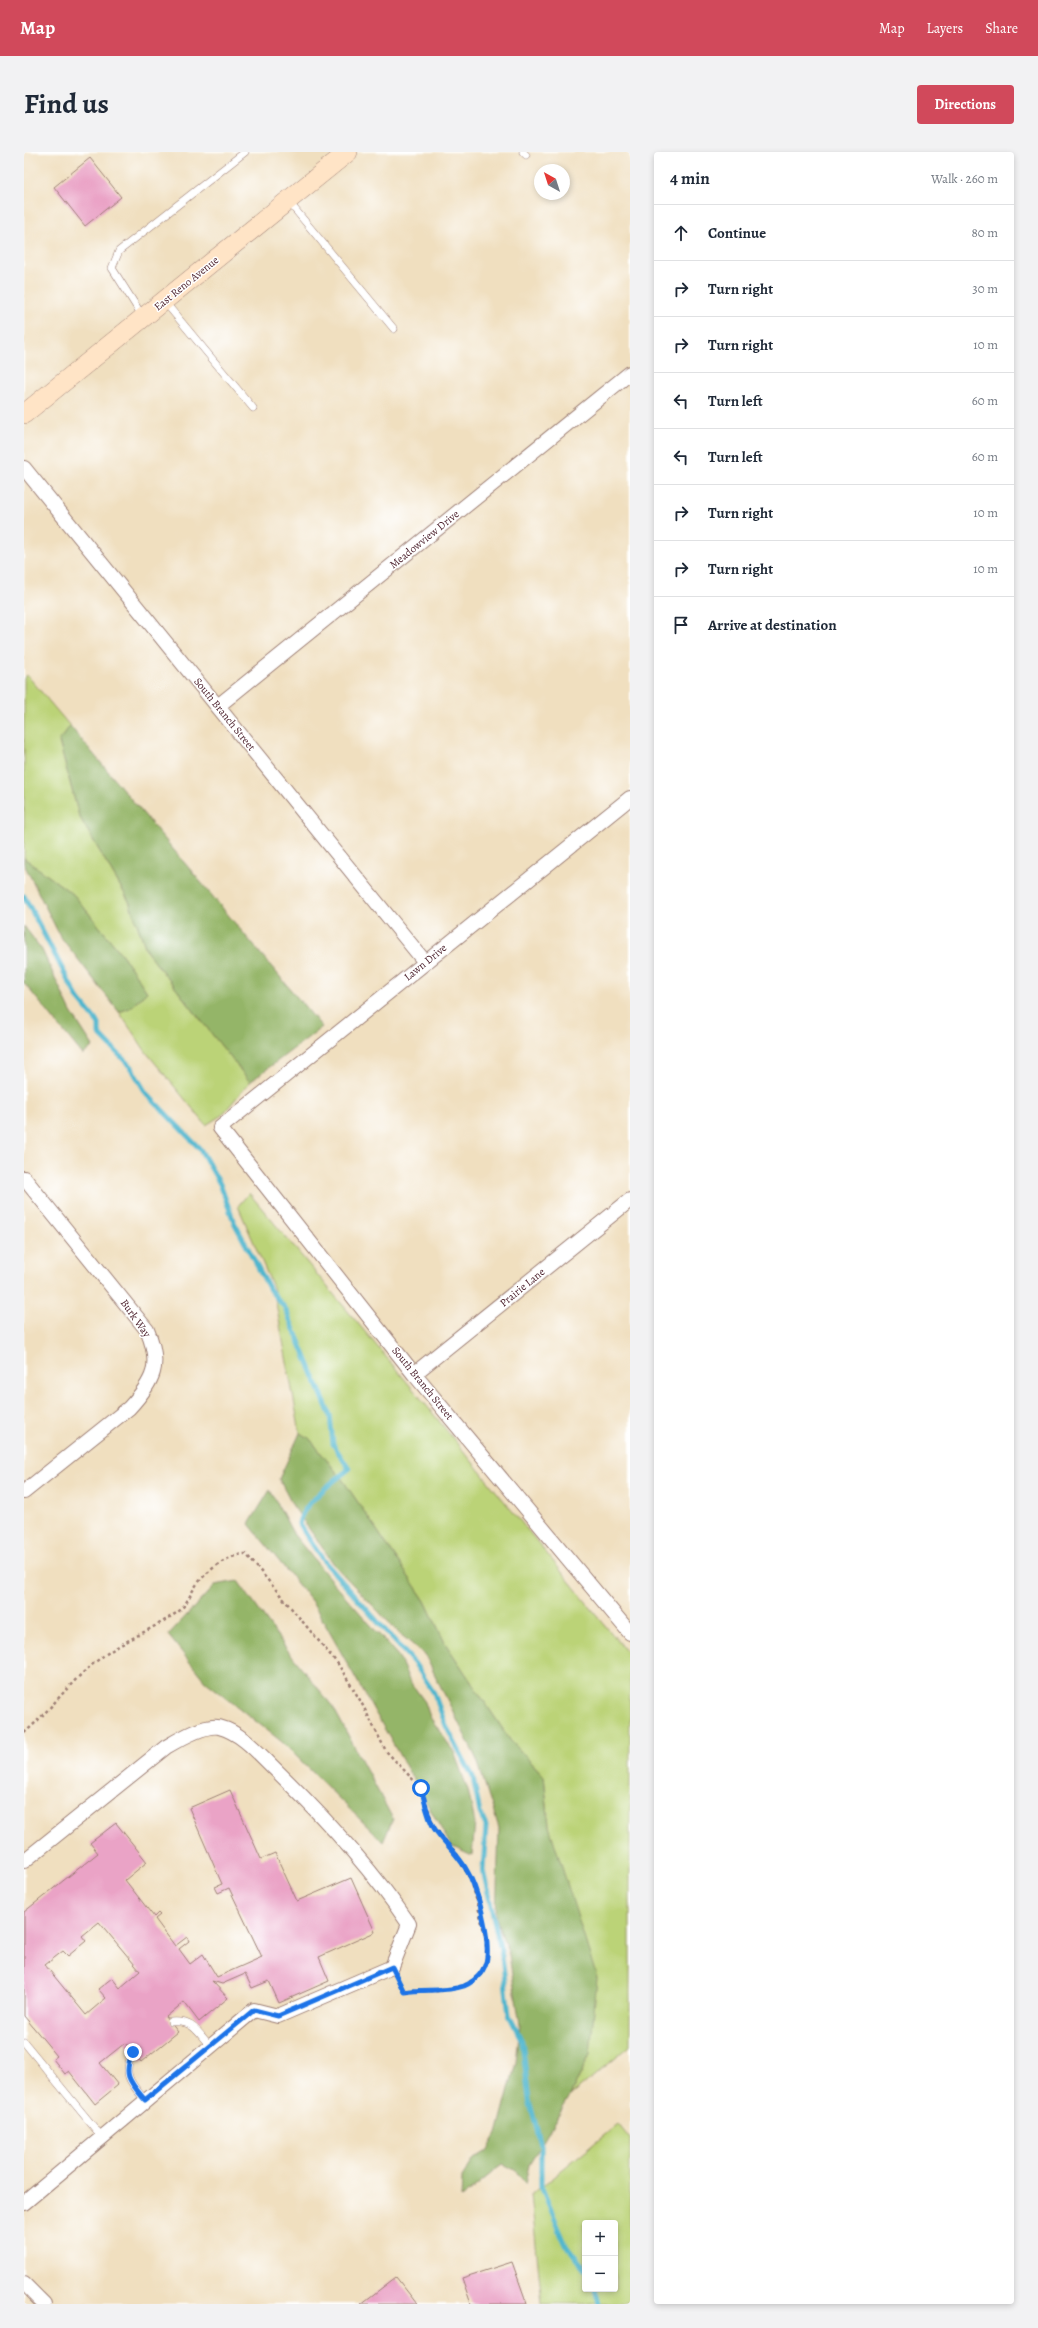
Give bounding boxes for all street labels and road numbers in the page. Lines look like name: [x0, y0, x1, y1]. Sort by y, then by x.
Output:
street label: East Reno Avenue: [151, 253, 222, 314]
street label: Meadowview Drive: [386, 507, 462, 572]
street label: South Branch Street: [190, 675, 259, 754]
street label: Lawn Drive: [401, 940, 450, 984]
street label: Prairie Lane: [496, 1264, 548, 1310]
street label: Burk Way: [117, 1296, 154, 1341]
street label: South Branch Street: [388, 1344, 457, 1423]

